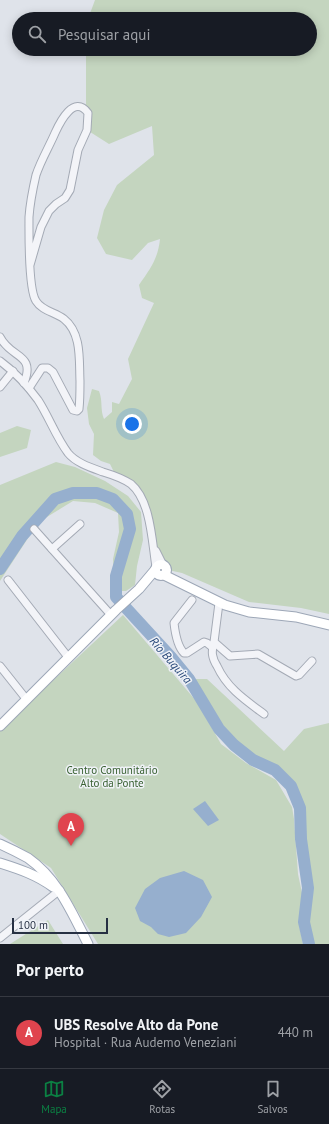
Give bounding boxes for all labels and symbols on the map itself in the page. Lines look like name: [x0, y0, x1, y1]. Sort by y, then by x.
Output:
your location: [122, 414, 142, 434]
water label: Rio Buquira: [147, 634, 195, 686]
park label: Centro Comunitário Alto da Ponte: [66, 763, 158, 790]
pin: A: [58, 813, 84, 846]
scale bar: [12, 916, 108, 935]

